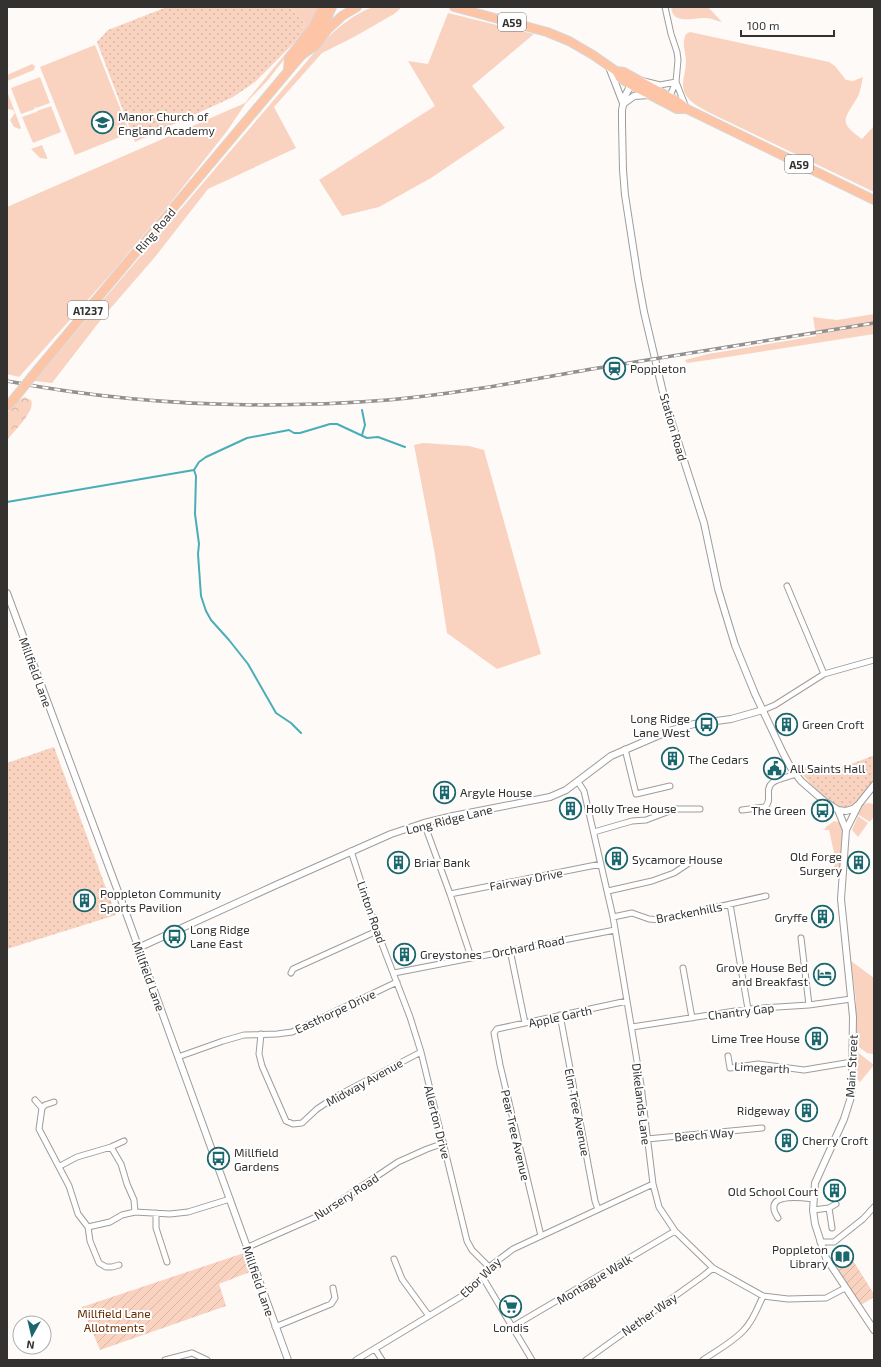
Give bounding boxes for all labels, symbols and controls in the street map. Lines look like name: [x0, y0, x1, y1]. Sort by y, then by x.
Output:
scale bar: [741, 12, 834, 38]
road number: A59: [498, 13, 526, 31]
text: 100 m: [747, 18, 779, 32]
place label: Manor Church of England Academy: [118, 109, 216, 137]
school or university icon: Manor Church of England Academy: [90, 110, 116, 136]
road number: A59: [785, 155, 813, 173]
street label: Ring Road: [132, 205, 178, 255]
road number: A1237: [68, 301, 108, 319]
station icon: Poppleton: [602, 355, 628, 381]
place label: Poppleton: [630, 361, 686, 375]
street label: Station Road: [658, 392, 690, 462]
street label: Millfield Lane: [17, 635, 55, 709]
place label: Long Ridge Lane West: [630, 711, 690, 739]
building icon: Green Croft: [774, 711, 800, 737]
bus stop icon: Long Ridge Lane West: [693, 712, 719, 738]
place label: Green Croft: [802, 717, 865, 731]
building icon: The Cedars: [660, 746, 686, 772]
place label: The Cedars: [688, 752, 749, 766]
public building icon: All Saints Hall: [762, 755, 788, 781]
place label: All Saints Hall: [790, 761, 866, 775]
building icon: Argyle House: [432, 779, 458, 805]
place label: Argyle House: [460, 785, 532, 799]
building icon: Holly Tree House: [558, 795, 584, 821]
bus stop icon: The Green: [809, 797, 835, 823]
place label: Holly Tree House: [586, 801, 676, 815]
street label: Long Ridge Lane: [404, 802, 494, 836]
place label: The Green: [751, 803, 806, 817]
building icon: Sycamore House: [603, 846, 629, 872]
building icon: Briar Bank: [385, 849, 411, 875]
place label: Old Forge Surgery: [790, 849, 843, 877]
building icon: Old Forge Surgery: [845, 850, 871, 876]
place label: Sycamore House: [632, 852, 723, 866]
place label: Briar Bank: [414, 855, 470, 869]
street label: Fairway Drive: [488, 865, 564, 893]
street label: Linton Road: [355, 879, 389, 945]
place label: Poppleton Community Sports Pavilion: [100, 886, 222, 914]
building icon: Poppleton Community Sports Pavilion: [71, 887, 97, 913]
street label: Brackenhills: [655, 899, 723, 925]
building icon: Gryffe: [810, 904, 836, 930]
place label: Gryffe: [774, 910, 808, 924]
place label: Long Ridge Lane East: [190, 922, 250, 950]
bus stop icon: Long Ridge Lane East: [161, 923, 187, 949]
street label: Orchard Road: [490, 932, 566, 960]
street label: Millfield Lane: [130, 939, 168, 1013]
building icon: Greystones: [391, 941, 417, 967]
place label: Greystones: [420, 947, 482, 961]
place label: Grove House Bed and Breakfast: [716, 960, 808, 988]
hotel icon: Grove House Bed and Breakfast: [811, 961, 837, 987]
street label: Easthorpe Drive: [293, 986, 377, 1036]
street label: Chantry Gap: [707, 1000, 775, 1022]
street label: Apple Garth: [527, 1002, 593, 1030]
building icon: Lime Tree House: [803, 1025, 829, 1051]
place label: Lime Tree House: [711, 1031, 800, 1045]
street label: Main Street: [842, 1034, 860, 1098]
street label: Midway Avenue: [323, 1055, 405, 1109]
street label: Limegarth: [734, 1059, 790, 1075]
street label: Dikelands Lane: [630, 1062, 654, 1146]
street label: Elm Tree Avenue: [563, 1067, 593, 1157]
street label: Allerton Drive: [422, 1084, 454, 1160]
street label: Pear Tree Avenue: [499, 1088, 533, 1182]
building icon: Ridgeway: [793, 1097, 819, 1123]
place label: Ridgeway: [737, 1103, 791, 1117]
street label: Beech Way: [674, 1124, 735, 1144]
building icon: Cherry Croft: [773, 1127, 799, 1153]
place label: Cherry Croft: [802, 1133, 869, 1147]
place label: Millfield Gardens: [234, 1145, 279, 1173]
bus stop icon: Millfield Gardens: [206, 1146, 232, 1172]
street label: Nursery Road: [311, 1170, 381, 1222]
building icon: Old School Court: [821, 1178, 847, 1204]
place label: Old School Court: [728, 1184, 818, 1198]
place label: Poppleton Library: [772, 1242, 829, 1270]
library icon: Poppleton Library: [830, 1243, 856, 1269]
street label: Millfield Lane: [240, 1244, 278, 1318]
street label: Montague Walk: [554, 1251, 634, 1307]
street label: Ebor Way: [457, 1254, 504, 1300]
street label: Nether Way: [619, 1289, 680, 1338]
supermarket icon: Londis: [498, 1293, 524, 1319]
park label: Millfield Lane Allotments: [77, 1306, 151, 1334]
north arrow: [12, 1315, 52, 1355]
place label: Londis: [493, 1320, 529, 1334]
text: N: [26, 1338, 35, 1352]

